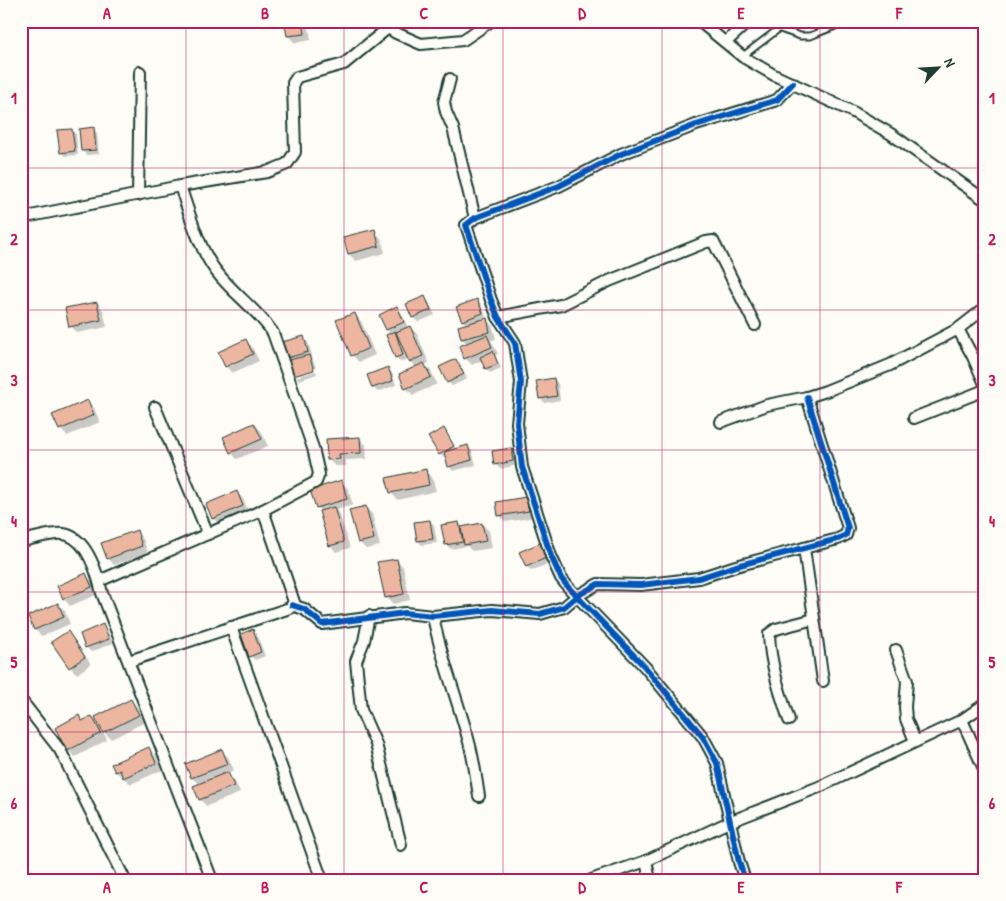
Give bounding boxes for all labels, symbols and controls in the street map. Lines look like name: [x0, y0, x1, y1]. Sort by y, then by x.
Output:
text: A: [103, 2, 111, 24]
text: B: [261, 2, 269, 24]
text: C: [420, 2, 429, 24]
text: D: [578, 2, 586, 24]
text: E: [737, 2, 745, 24]
text: F: [895, 2, 903, 24]
north arrow: [914, 42, 964, 92]
text: N: [940, 55, 961, 70]
text: 1: [11, 87, 17, 109]
text: 1: [989, 87, 995, 109]
text: 2: [10, 228, 18, 250]
text: 2: [988, 228, 996, 250]
text: 3: [10, 369, 18, 391]
text: 3: [988, 369, 996, 391]
text: 4: [11, 510, 17, 532]
text: 4: [989, 510, 995, 532]
text: 5: [11, 651, 18, 673]
text: 5: [989, 651, 996, 673]
text: 6: [11, 792, 18, 814]
text: 6: [989, 792, 996, 814]
text: A: [103, 876, 111, 898]
text: B: [261, 876, 269, 898]
text: C: [420, 876, 429, 898]
text: D: [578, 876, 586, 898]
text: E: [737, 876, 745, 898]
text: F: [895, 876, 903, 898]

